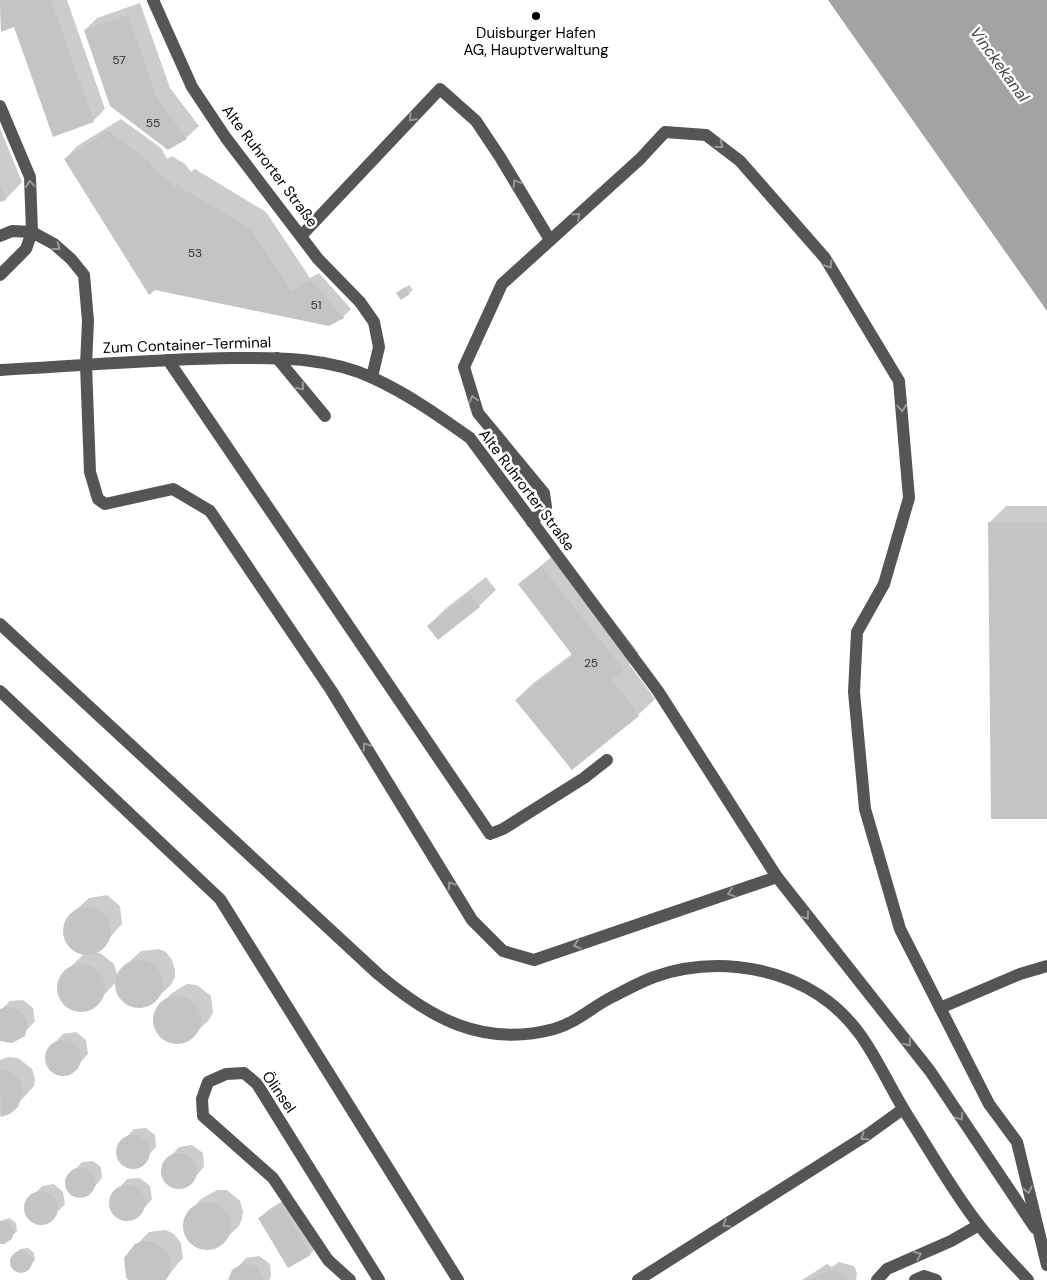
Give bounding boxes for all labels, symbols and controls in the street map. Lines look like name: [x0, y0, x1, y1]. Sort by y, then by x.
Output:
marker: Duisburger Hafen AG, Hauptverwaltung: [530, 10, 542, 22]
water label: Vinckekanal: [965, 22, 1034, 106]
place label: Duisburger Hafen AG, Hauptverwaltung: [463, 23, 609, 60]
house number: 57: [112, 52, 126, 68]
street label: Alte Ruhrorter Straße: [218, 101, 322, 231]
one-way arrow: [409, 112, 418, 121]
house number: 55: [146, 115, 160, 131]
one-way arrow: [714, 140, 723, 148]
one-way arrow: [25, 179, 36, 187]
one-way arrow: [513, 180, 523, 189]
one-way arrow: [571, 212, 580, 221]
one-way arrow: [51, 242, 60, 250]
house number: 53: [188, 245, 202, 261]
one-way arrow: [823, 259, 832, 269]
house number: 51: [310, 297, 322, 313]
street label: Zum Container-Terminal: [103, 332, 271, 358]
one-way arrow: [296, 381, 304, 390]
one-way arrow: [469, 395, 479, 404]
one-way arrow: [896, 404, 907, 412]
street label: Alte Ruhrorter Straße: [475, 425, 579, 555]
house number: 25: [584, 655, 598, 671]
one-way arrow: [362, 743, 372, 752]
one-way arrow: [447, 881, 457, 890]
one-way arrow: [727, 887, 735, 897]
one-way arrow: [801, 910, 809, 919]
one-way arrow: [573, 940, 582, 950]
one-way arrow: [902, 1037, 910, 1046]
street label: Ölinsel: [257, 1067, 301, 1117]
one-way arrow: [954, 1111, 963, 1121]
one-way arrow: [860, 1131, 869, 1140]
one-way arrow: [1023, 1185, 1033, 1193]
one-way arrow: [723, 1218, 732, 1227]
one-way arrow: [913, 1251, 922, 1262]

